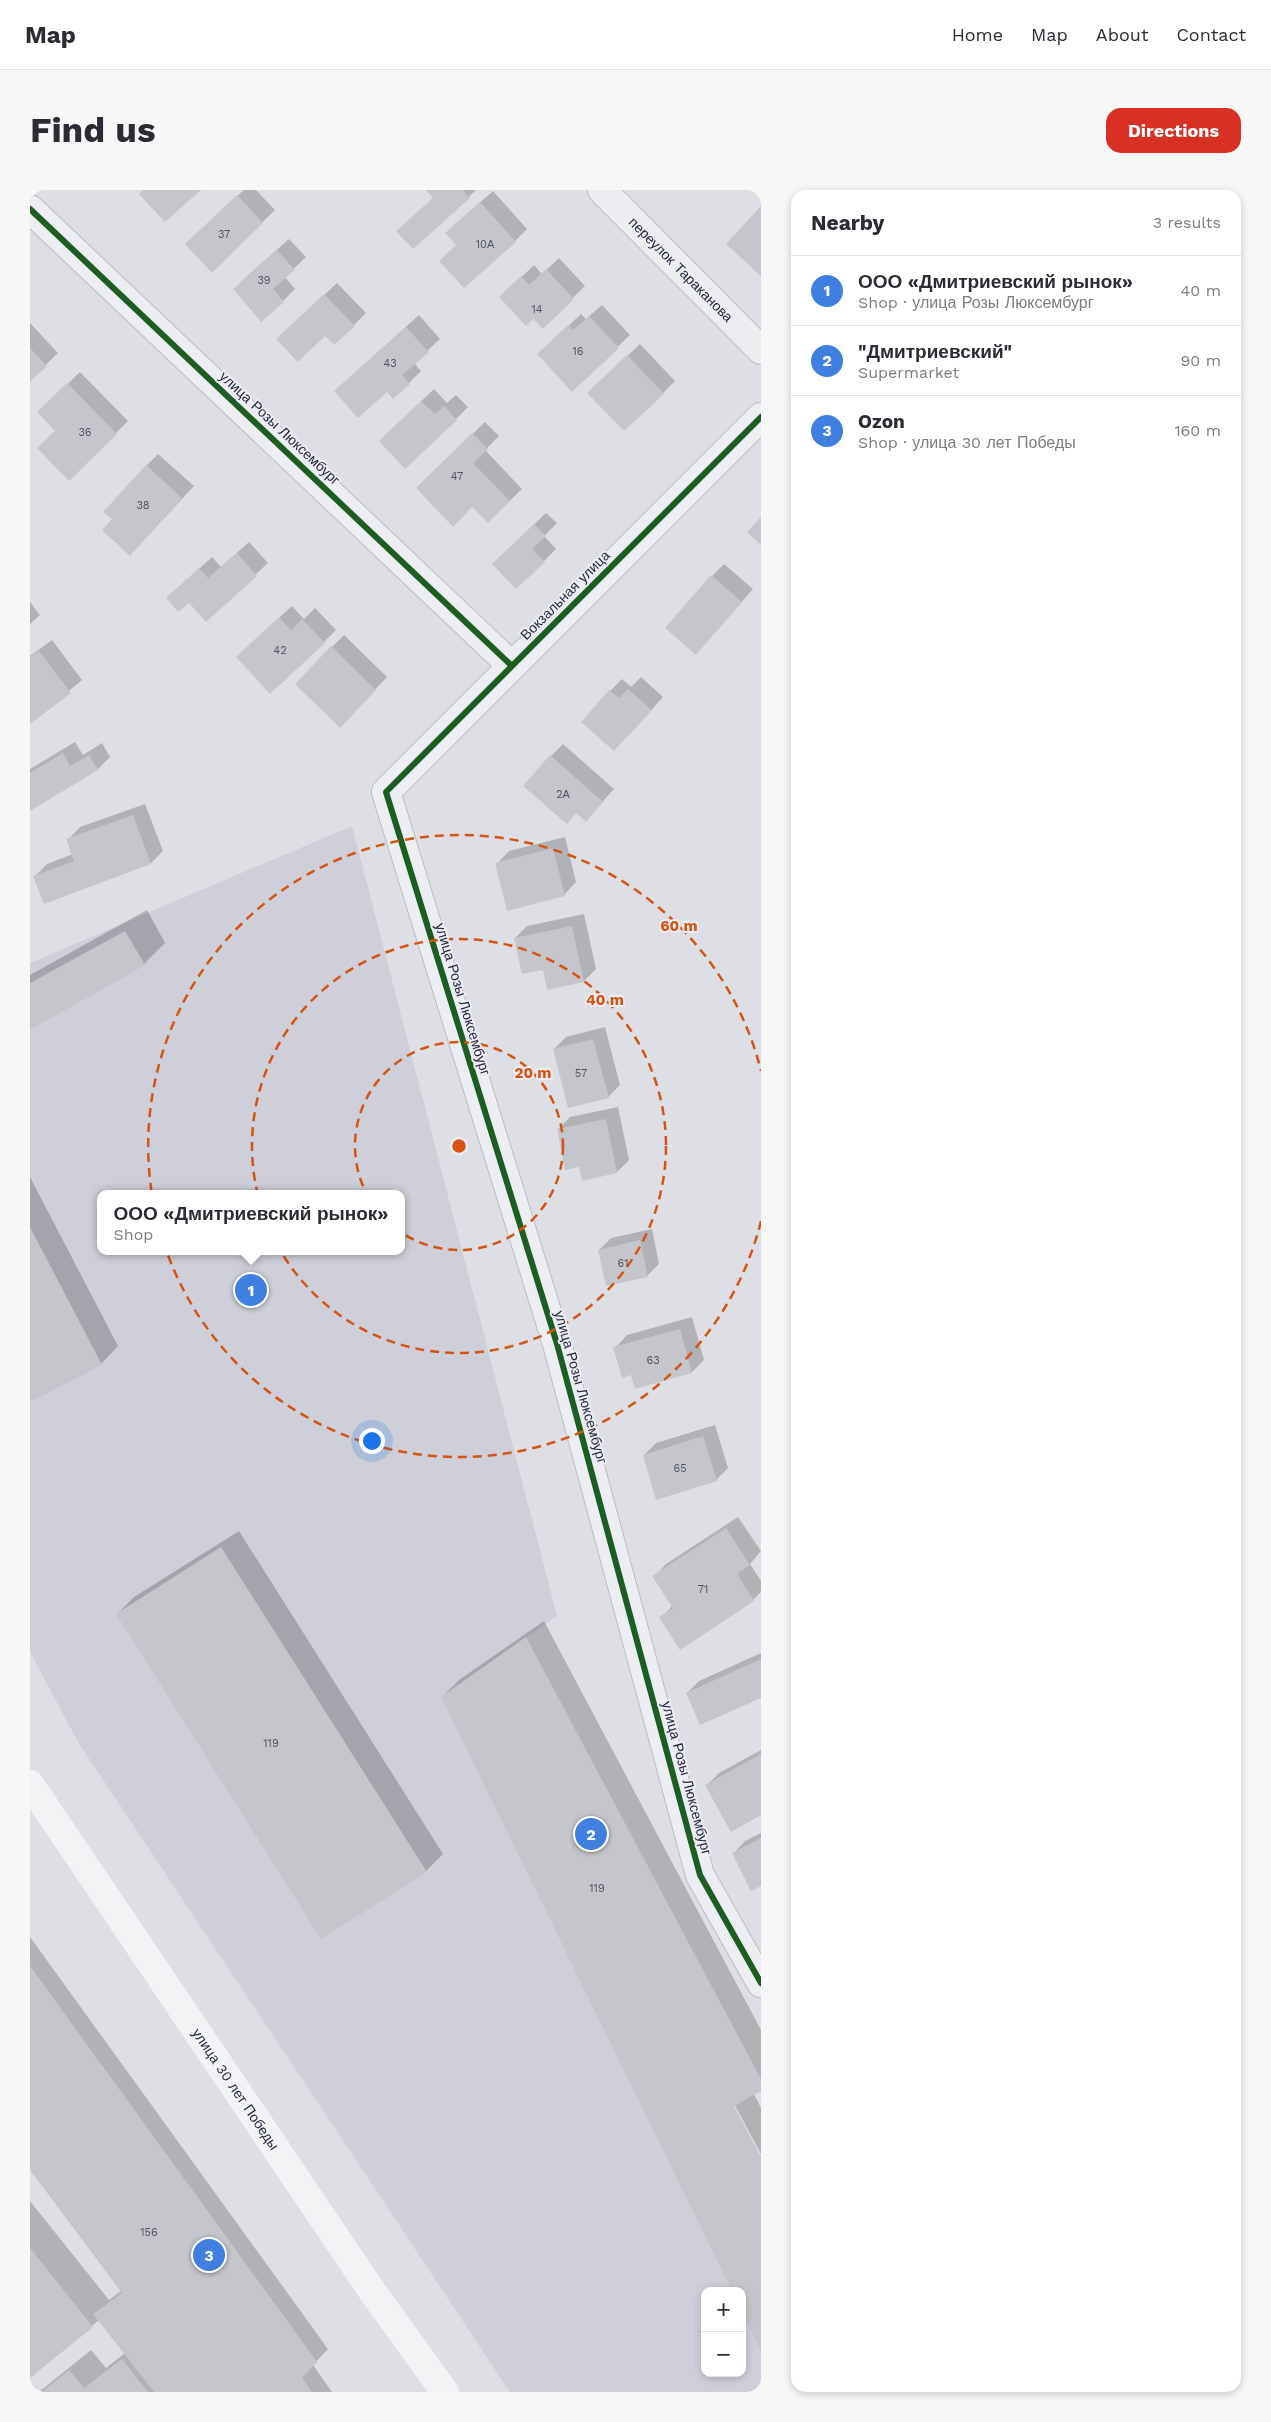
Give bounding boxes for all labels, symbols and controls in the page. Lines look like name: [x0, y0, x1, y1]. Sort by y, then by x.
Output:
text: Map: [25, 21, 76, 49]
text: Home: [952, 24, 1003, 45]
text: Map: [1031, 24, 1068, 45]
text: About: [1096, 24, 1148, 45]
text: Contact: [1176, 24, 1246, 45]
button: Directions: [1106, 108, 1241, 153]
text: Find us: [30, 109, 156, 151]
text: Nearby: [811, 210, 884, 235]
text: 3 results: [1153, 213, 1221, 232]
street label: переулок Тараканова: [626, 214, 736, 325]
house number: 37: [218, 228, 230, 241]
house number: 10А: [476, 238, 495, 251]
text: ООО «Дмитриевский рынок»: [858, 270, 1133, 293]
house number: 39: [257, 274, 271, 287]
text: 1: [824, 281, 830, 300]
text: 40 m: [1181, 281, 1221, 300]
text: Shop · улица Розы Люксембург: [858, 293, 1094, 312]
house number: 14: [531, 303, 543, 316]
text: "Дмитриевский": [858, 340, 1012, 363]
house number: 16: [573, 345, 584, 358]
text: 2: [822, 351, 832, 370]
text: 90 m: [1180, 351, 1221, 370]
house number: 43: [383, 357, 397, 370]
text: Supermarket: [858, 363, 959, 382]
street label: улица Розы Люксембург: [217, 368, 343, 488]
text: Ozon: [858, 410, 905, 433]
text: 3: [822, 421, 832, 440]
text: 160 m: [1174, 421, 1221, 440]
house number: 36: [78, 426, 92, 439]
text: Shop · улица 30 лет Победы: [858, 433, 1076, 452]
house number: 47: [451, 470, 463, 483]
house number: 38: [136, 499, 150, 512]
street label: Вокзальная улица: [517, 547, 613, 643]
house number: 42: [273, 644, 287, 657]
house number: 2А: [556, 788, 571, 801]
text: 60 m: [660, 917, 698, 935]
street label: улица Розы Люксембург: [432, 921, 494, 1077]
text: 40 m: [586, 991, 624, 1009]
text: 20 m: [514, 1064, 552, 1082]
house number: 57: [575, 1067, 587, 1080]
centre of rings: [450, 1137, 468, 1155]
popup: [97, 1190, 405, 1255]
text: ООО «Дмитриевский рынок»: [114, 1202, 388, 1225]
text: Shop: [114, 1225, 153, 1244]
house number: 61: [618, 1257, 628, 1270]
pin: 1: [235, 1271, 267, 1309]
street label: улица Розы Люксембург: [551, 1309, 611, 1465]
house number: 63: [646, 1354, 660, 1367]
your location: [359, 1428, 385, 1454]
house number: 65: [673, 1462, 687, 1475]
house number: 71: [698, 1583, 708, 1596]
street label: улица Розы Люксембург: [659, 1699, 715, 1857]
house number: 119: [263, 1737, 279, 1750]
pin: 2: [575, 1815, 607, 1853]
house number: 119: [589, 1882, 605, 1895]
street label: улица 30 лет Победы: [189, 2025, 282, 2153]
house number: 156: [140, 2226, 158, 2239]
pin: 3: [193, 2236, 225, 2274]
map controls: [701, 2287, 746, 2377]
button: +: [701, 2287, 746, 2332]
button: −: [701, 2332, 746, 2377]

